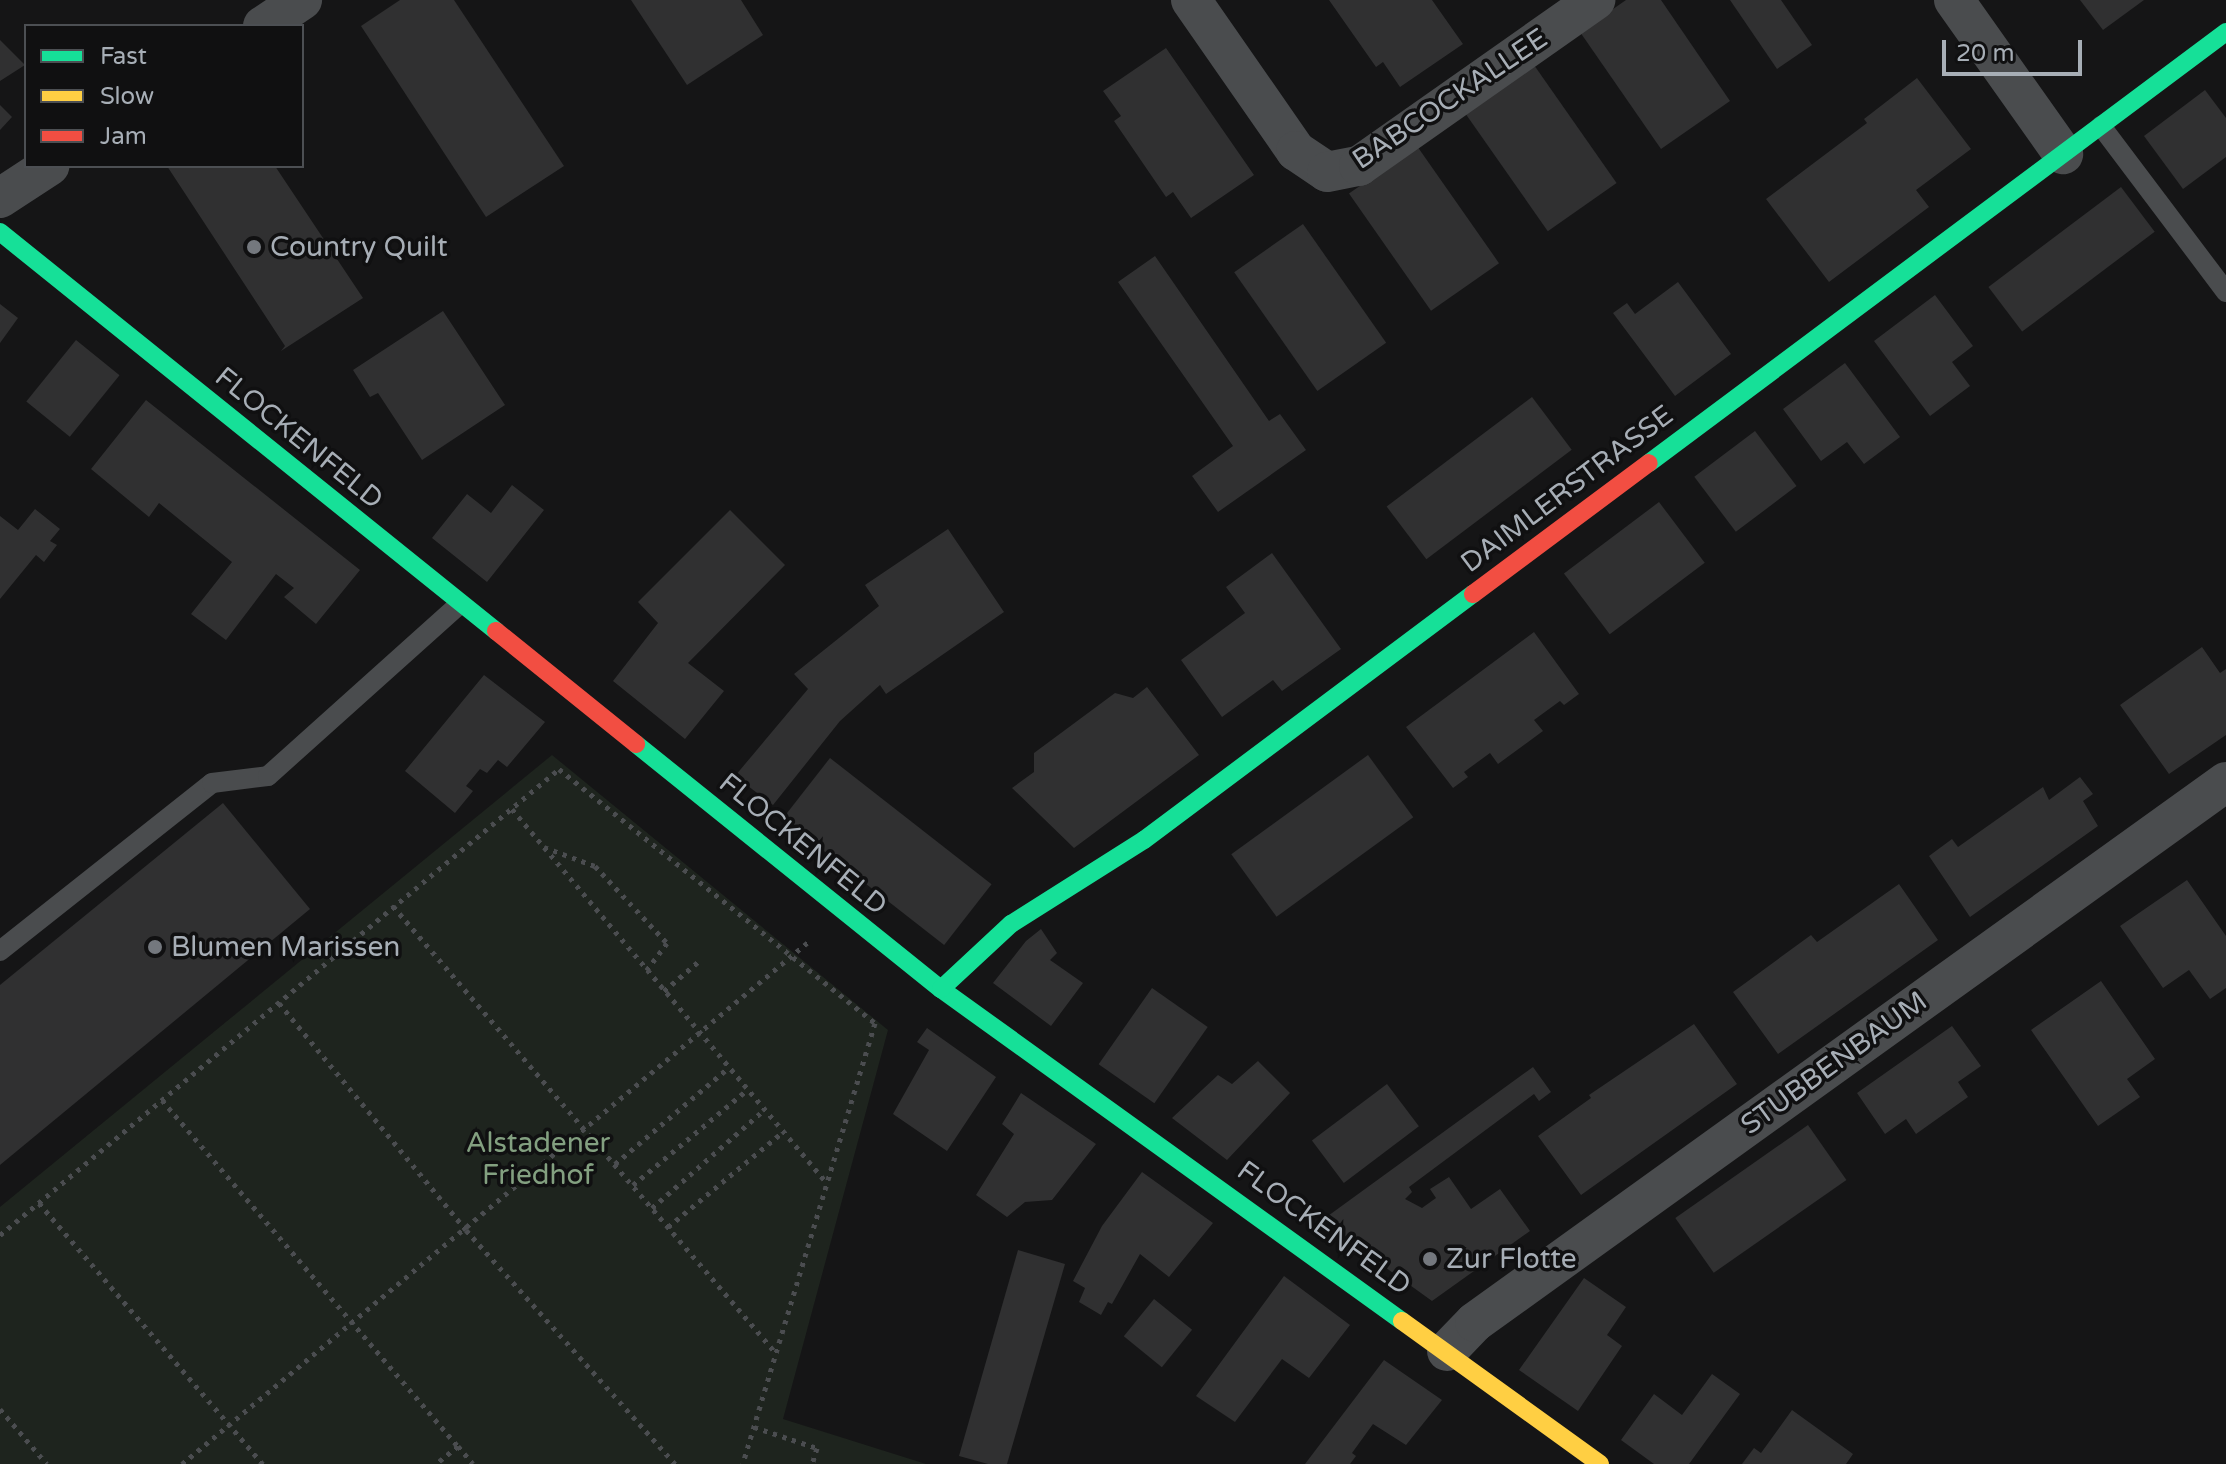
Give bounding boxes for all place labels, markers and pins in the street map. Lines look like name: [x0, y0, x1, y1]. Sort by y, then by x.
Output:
place label: Country Quilt: [270, 230, 448, 264]
marker: Country Quilt: [245, 238, 263, 256]
place label: Blumen Marissen: [171, 930, 400, 964]
marker: Blumen Marissen: [146, 938, 164, 956]
place label: Zur Flotte: [1446, 1242, 1577, 1276]
marker: Zur Flotte: [1421, 1250, 1439, 1268]

